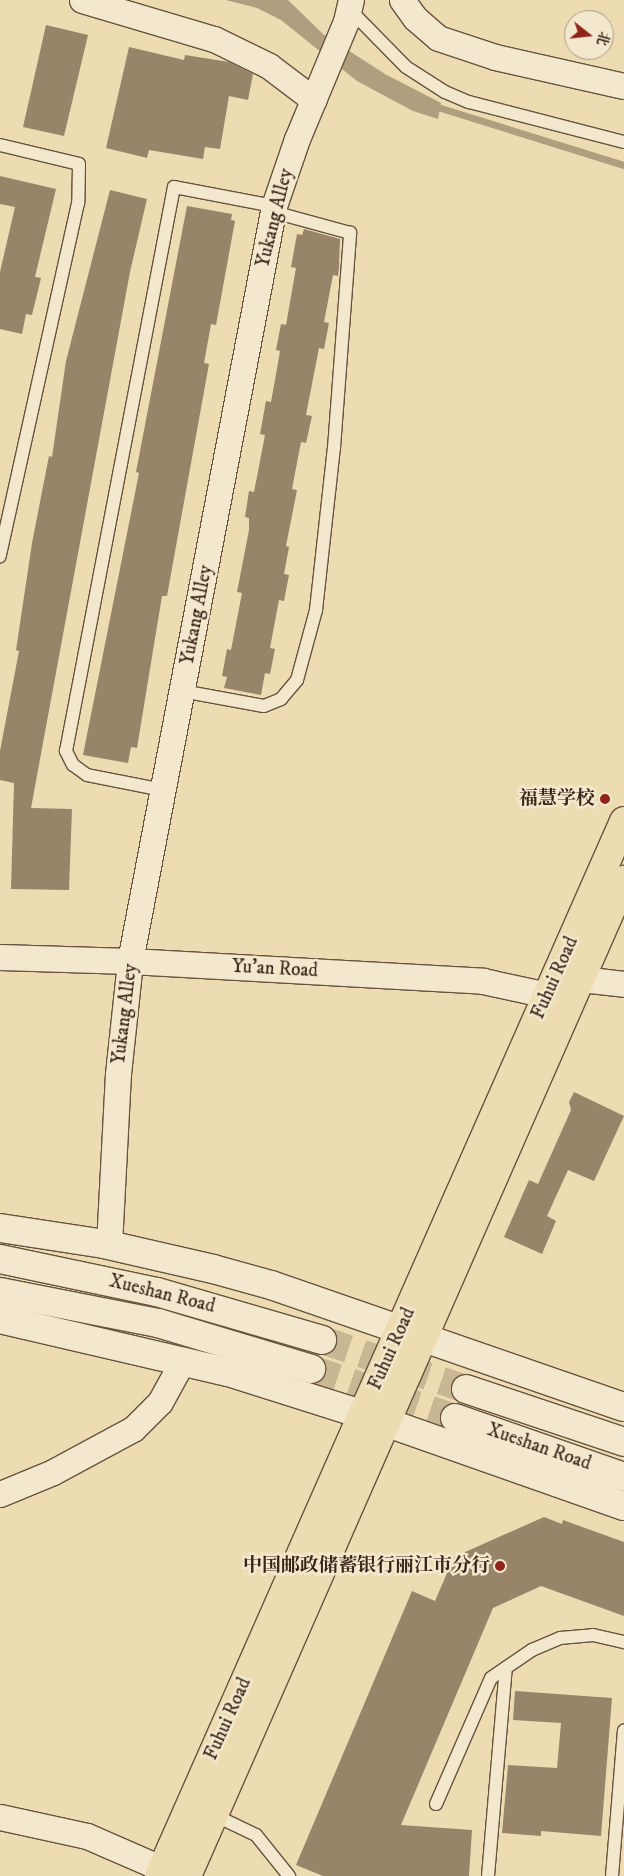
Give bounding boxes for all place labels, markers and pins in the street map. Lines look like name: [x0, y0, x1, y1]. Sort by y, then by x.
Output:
place label: 福慧学校: [519, 788, 595, 810]
marker: 福慧学校: [599, 793, 611, 805]
place label: 中国邮政储蓄银行丽江市分行: [243, 1555, 490, 1577]
marker: 中国邮政储蓄银行丽江市分行: [494, 1560, 506, 1572]

